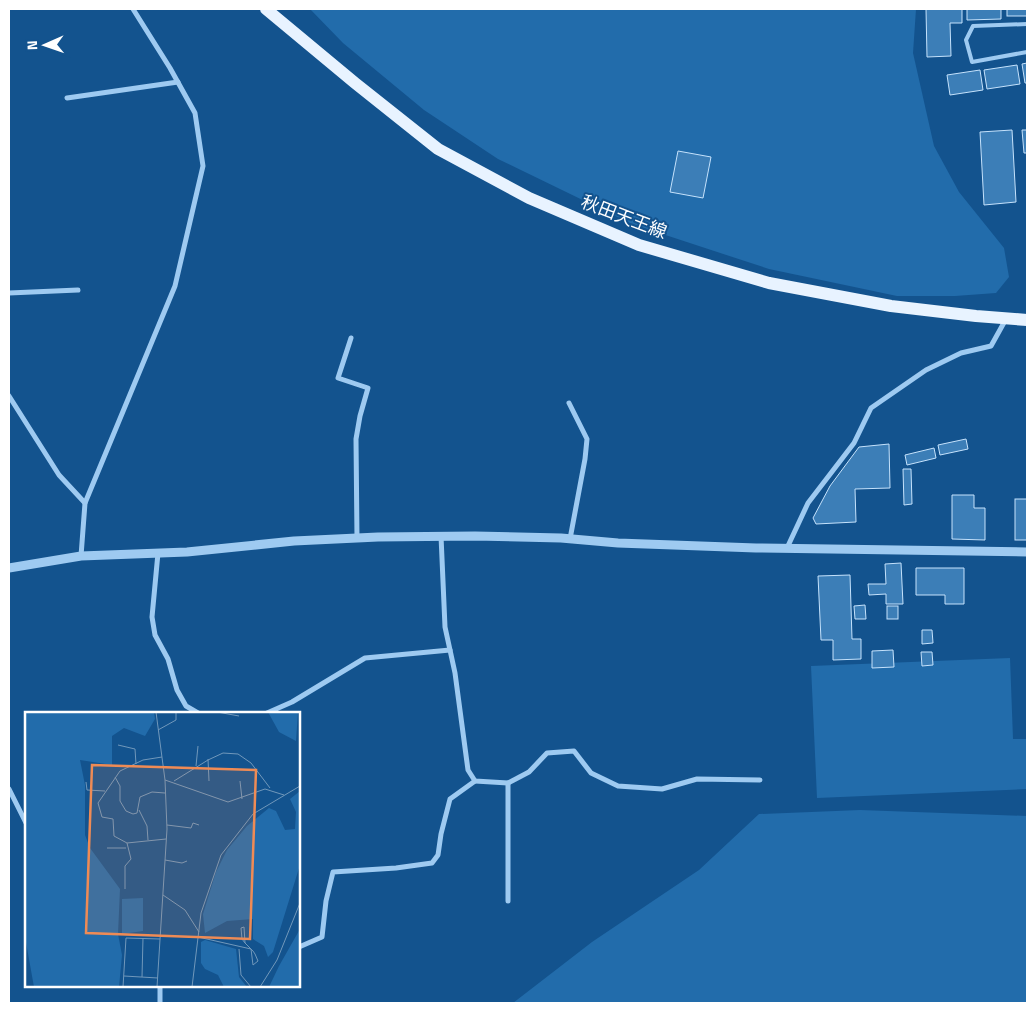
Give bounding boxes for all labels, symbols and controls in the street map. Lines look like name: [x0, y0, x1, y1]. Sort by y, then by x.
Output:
north arrow: [20, 20, 70, 70]
text: N: [21, 40, 42, 51]
street label: 秋田天王線: [577, 188, 671, 245]
inset map: [25, 712, 300, 987]

